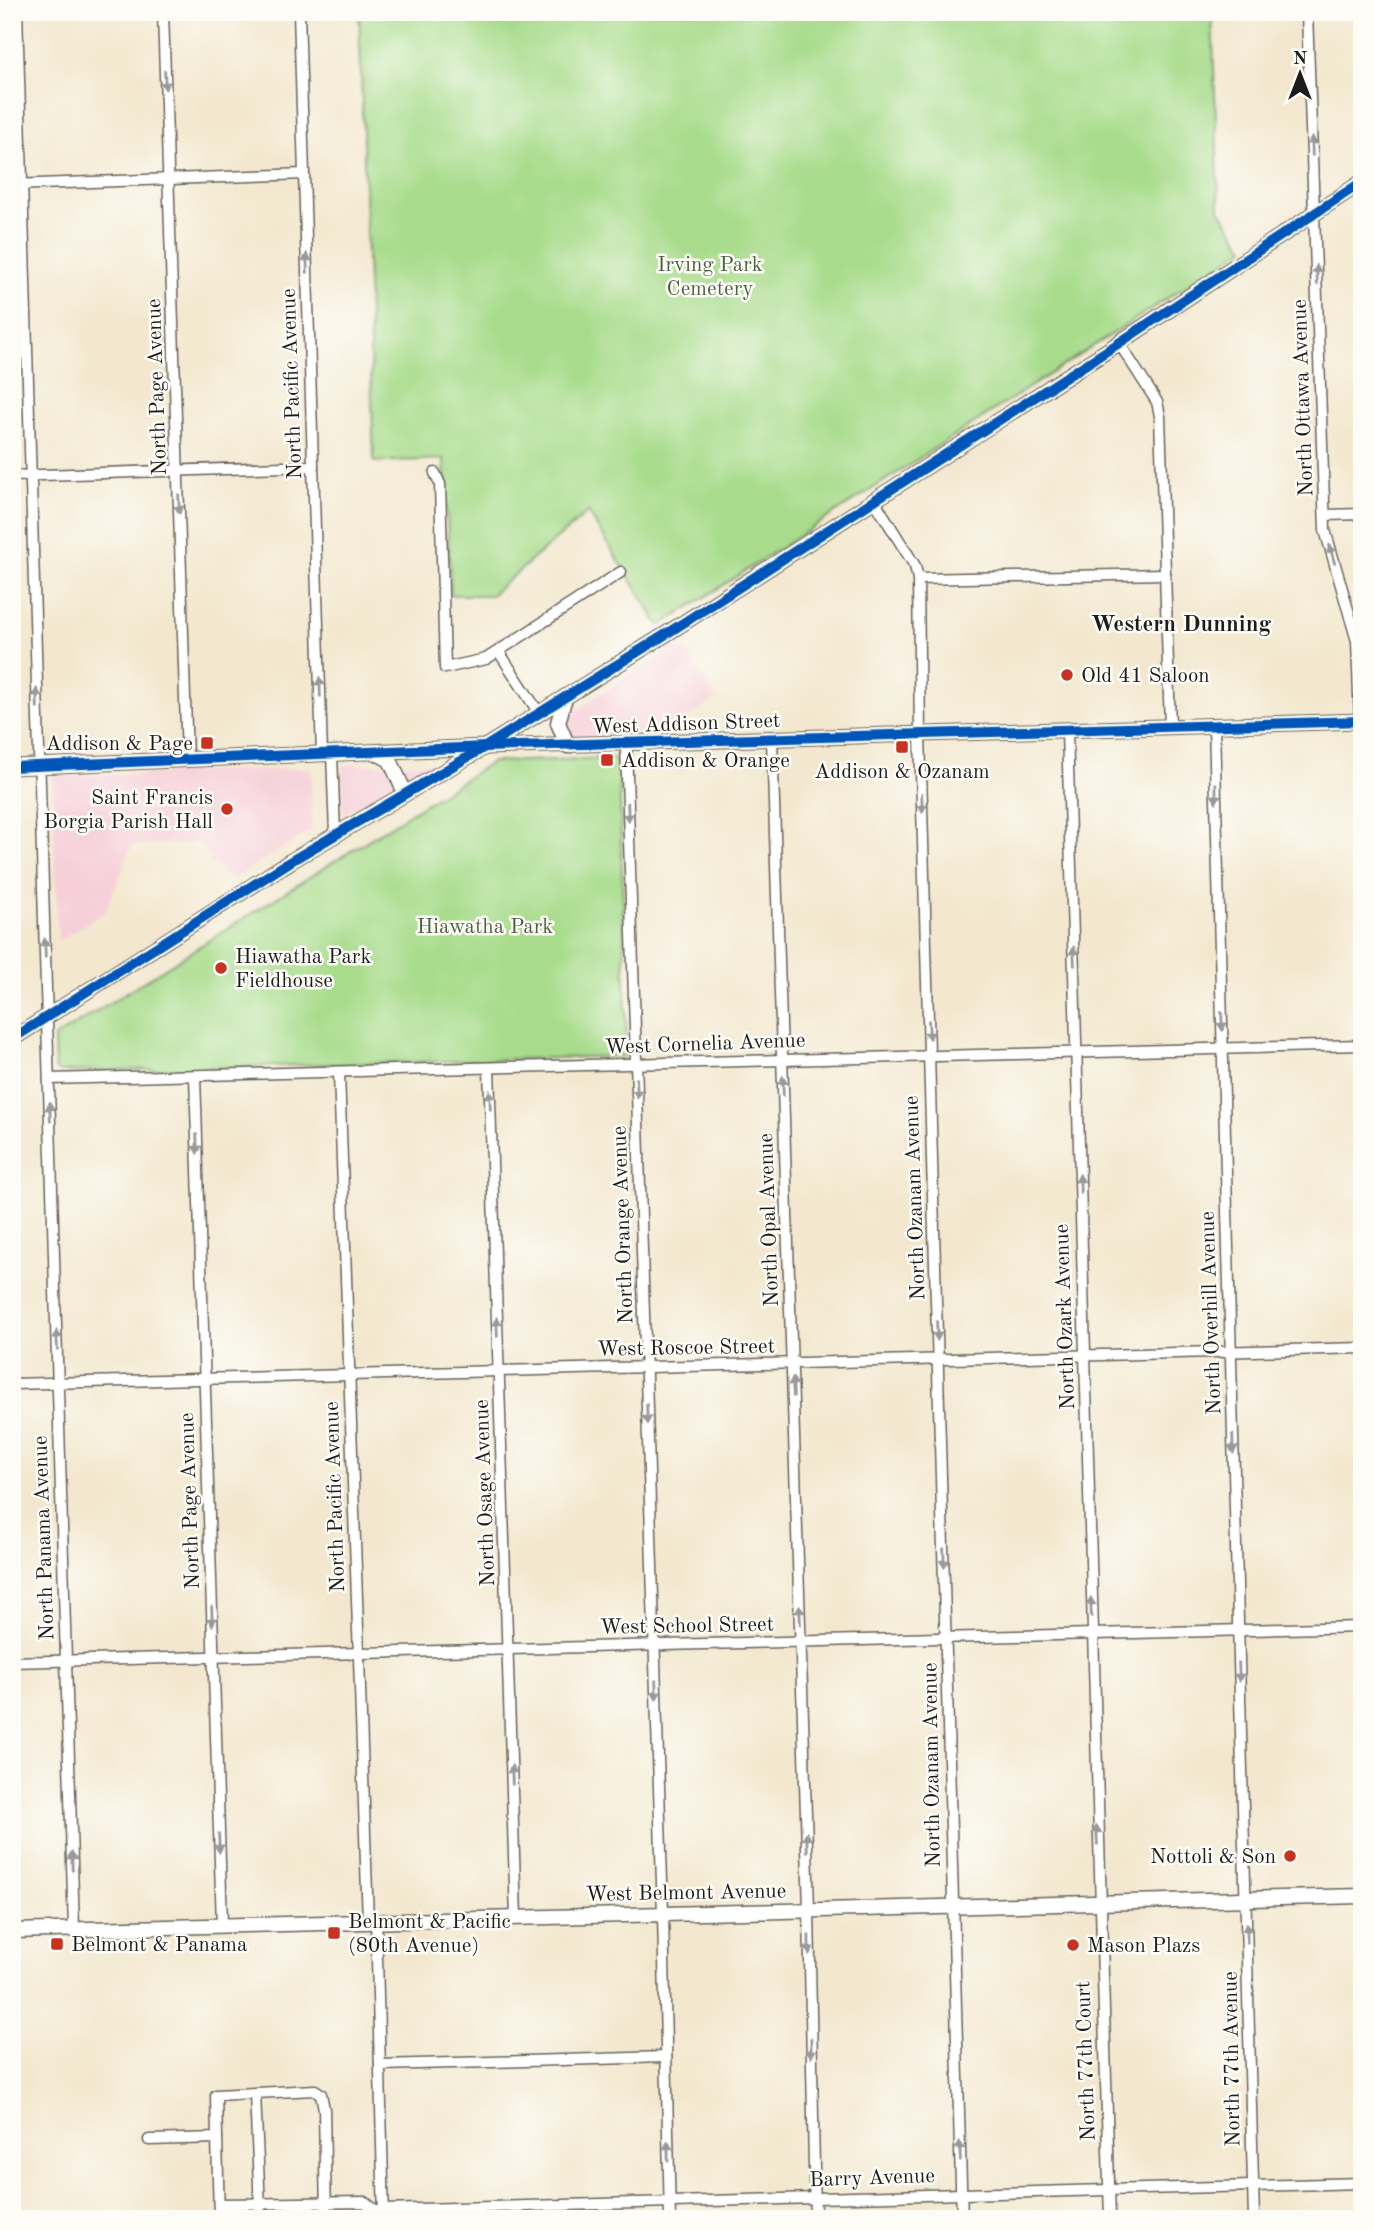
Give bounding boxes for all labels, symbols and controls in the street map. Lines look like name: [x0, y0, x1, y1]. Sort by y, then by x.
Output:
north arrow: [1266, 38, 1336, 108]
text: N: [1293, 50, 1308, 69]
one-way arrow: [160, 70, 171, 92]
one-way arrow: [1306, 134, 1317, 156]
one-way arrow: [301, 252, 312, 274]
park label: Irving Park Cemetery: [657, 255, 763, 300]
one-way arrow: [1311, 264, 1322, 286]
street label: North Pacific Avenue: [279, 288, 306, 480]
street label: North Page Avenue: [144, 298, 171, 476]
street label: North Ottawa Avenue: [1290, 299, 1317, 497]
one-way arrow: [173, 493, 184, 515]
one-way arrow: [1327, 544, 1337, 565]
district label: Western Dunning: [1091, 613, 1271, 636]
place label: Old 41 Saloon: [1081, 666, 1210, 687]
marker: Old 41 Saloon: [1059, 667, 1075, 683]
one-way arrow: [314, 675, 325, 697]
one-way arrow: [32, 686, 43, 708]
street label: West Addison Street: [592, 711, 781, 738]
place label: Addison & Page: [45, 734, 193, 755]
marker: Addison & Page: [199, 735, 215, 751]
marker: Addison & Ozanam: [894, 739, 910, 755]
place label: Addison & Orange: [621, 751, 790, 772]
marker: Addison & Orange: [599, 752, 615, 768]
place label: Addison & Ozanam: [814, 762, 990, 783]
one-way arrow: [1210, 783, 1221, 805]
place label: Saint Francis Borgia Parish Hall: [44, 788, 213, 833]
one-way arrow: [916, 792, 928, 814]
marker: Saint Francis Borgia Parish Hall: [219, 801, 235, 817]
one-way arrow: [623, 801, 634, 823]
park label: Hiawatha Park: [417, 917, 553, 938]
one-way arrow: [39, 937, 51, 959]
one-way arrow: [1068, 945, 1079, 967]
place label: Hiawatha Park Fieldhouse: [235, 947, 371, 992]
marker: Hiawatha Park Fieldhouse: [213, 960, 229, 976]
one-way arrow: [1216, 1010, 1227, 1032]
one-way arrow: [923, 1019, 934, 1041]
street label: West Cornelia Avenue: [604, 1031, 806, 1058]
one-way arrow: [778, 1075, 789, 1097]
one-way arrow: [632, 1078, 643, 1100]
one-way arrow: [485, 1088, 496, 1110]
street label: North Ozanam Avenue: [901, 1095, 930, 1301]
one-way arrow: [44, 1101, 56, 1123]
street label: North Orange Avenue: [610, 1125, 637, 1324]
one-way arrow: [191, 1133, 202, 1155]
street label: North Opal Avenue: [756, 1133, 783, 1307]
one-way arrow: [1074, 1173, 1085, 1195]
street label: North Overhill Avenue: [1197, 1211, 1226, 1415]
street label: North Ozark Avenue: [1052, 1223, 1079, 1410]
one-way arrow: [492, 1316, 503, 1338]
one-way arrow: [932, 1320, 943, 1342]
one-way arrow: [51, 1328, 62, 1350]
street label: West Roscoe Street: [597, 1336, 775, 1361]
one-way arrow: [787, 1376, 798, 1398]
street label: North Osage Avenue: [472, 1399, 499, 1587]
street label: North Pacific Avenue: [322, 1401, 349, 1593]
one-way arrow: [642, 1403, 653, 1425]
street label: North Page Avenue: [177, 1412, 204, 1590]
one-way arrow: [1227, 1433, 1239, 1455]
street label: North Panama Avenue: [30, 1435, 59, 1641]
one-way arrow: [939, 1548, 950, 1570]
one-way arrow: [1086, 1596, 1097, 1618]
one-way arrow: [794, 1603, 805, 1625]
one-way arrow: [206, 1605, 218, 1627]
street label: West School Street: [600, 1614, 774, 1639]
one-way arrow: [1234, 1661, 1245, 1683]
street label: North Ozanam Avenue: [920, 1662, 945, 1868]
one-way arrow: [650, 1679, 662, 1701]
one-way arrow: [506, 1763, 518, 1785]
one-way arrow: [1092, 1823, 1103, 1845]
one-way arrow: [801, 1831, 812, 1853]
one-way arrow: [214, 1833, 225, 1855]
place label: Nottoli & Son: [1150, 1847, 1276, 1868]
marker: Nottoli & Son: [1282, 1848, 1298, 1864]
one-way arrow: [66, 1850, 78, 1872]
street label: West Belmont Avenue: [586, 1881, 786, 1906]
place label: Belmont & Pacific (80th Avenue): [348, 1912, 511, 1957]
one-way arrow: [1241, 1922, 1253, 1944]
marker: Belmont & Pacific (80th Avenue): [326, 1925, 342, 1941]
one-way arrow: [804, 1934, 815, 1956]
place label: Belmont & Panama: [71, 1935, 247, 1956]
marker: Belmont & Panama: [49, 1936, 65, 1952]
place label: Mason Plazs: [1087, 1936, 1200, 1957]
marker: Mason Plazs: [1065, 1937, 1081, 1953]
street label: North 77th Avenue: [1220, 1971, 1245, 2147]
street label: North 77th Court: [1073, 1980, 1100, 2142]
one-way arrow: [806, 2037, 817, 2059]
one-way arrow: [663, 2139, 674, 2161]
one-way arrow: [954, 2139, 966, 2161]
street label: Barry Avenue: [809, 2166, 935, 2191]

